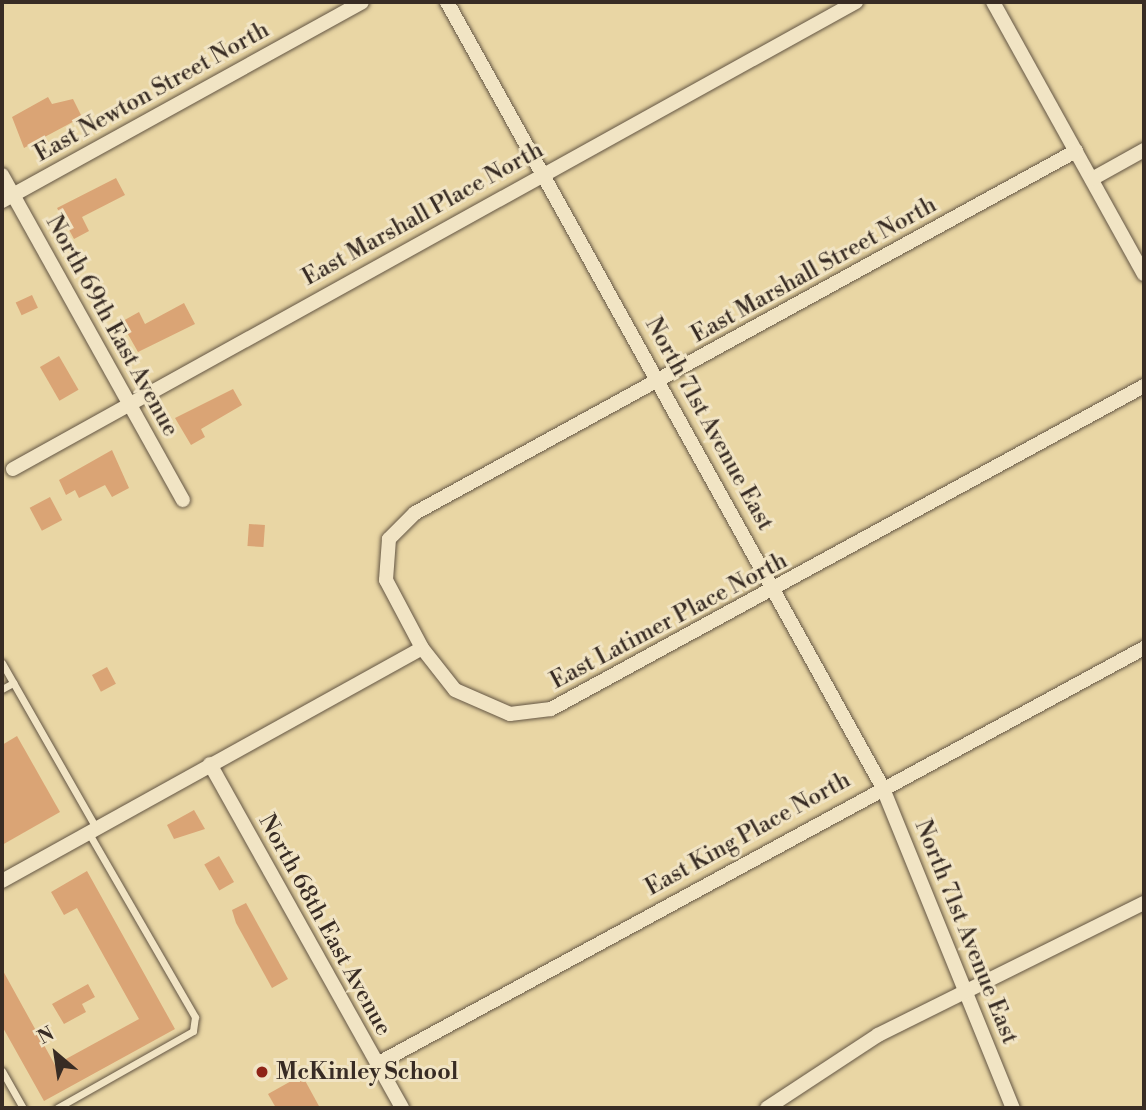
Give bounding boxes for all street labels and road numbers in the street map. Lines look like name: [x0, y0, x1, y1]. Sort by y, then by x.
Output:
street label: East Newton Street North: [30, 16, 274, 168]
street label: East Marshall Place North: [298, 136, 548, 292]
street label: East Marshall Street North: [687, 191, 941, 349]
street label: North 69th East Avenue: [40, 211, 184, 441]
street label: North 71st Avenue East: [639, 313, 779, 535]
street label: East Latimer Place North: [546, 547, 792, 695]
street label: East King Place North: [641, 766, 855, 902]
street label: North 68th East Avenue: [253, 810, 397, 1040]
street label: North 71st Avenue East: [908, 816, 1024, 1048]

